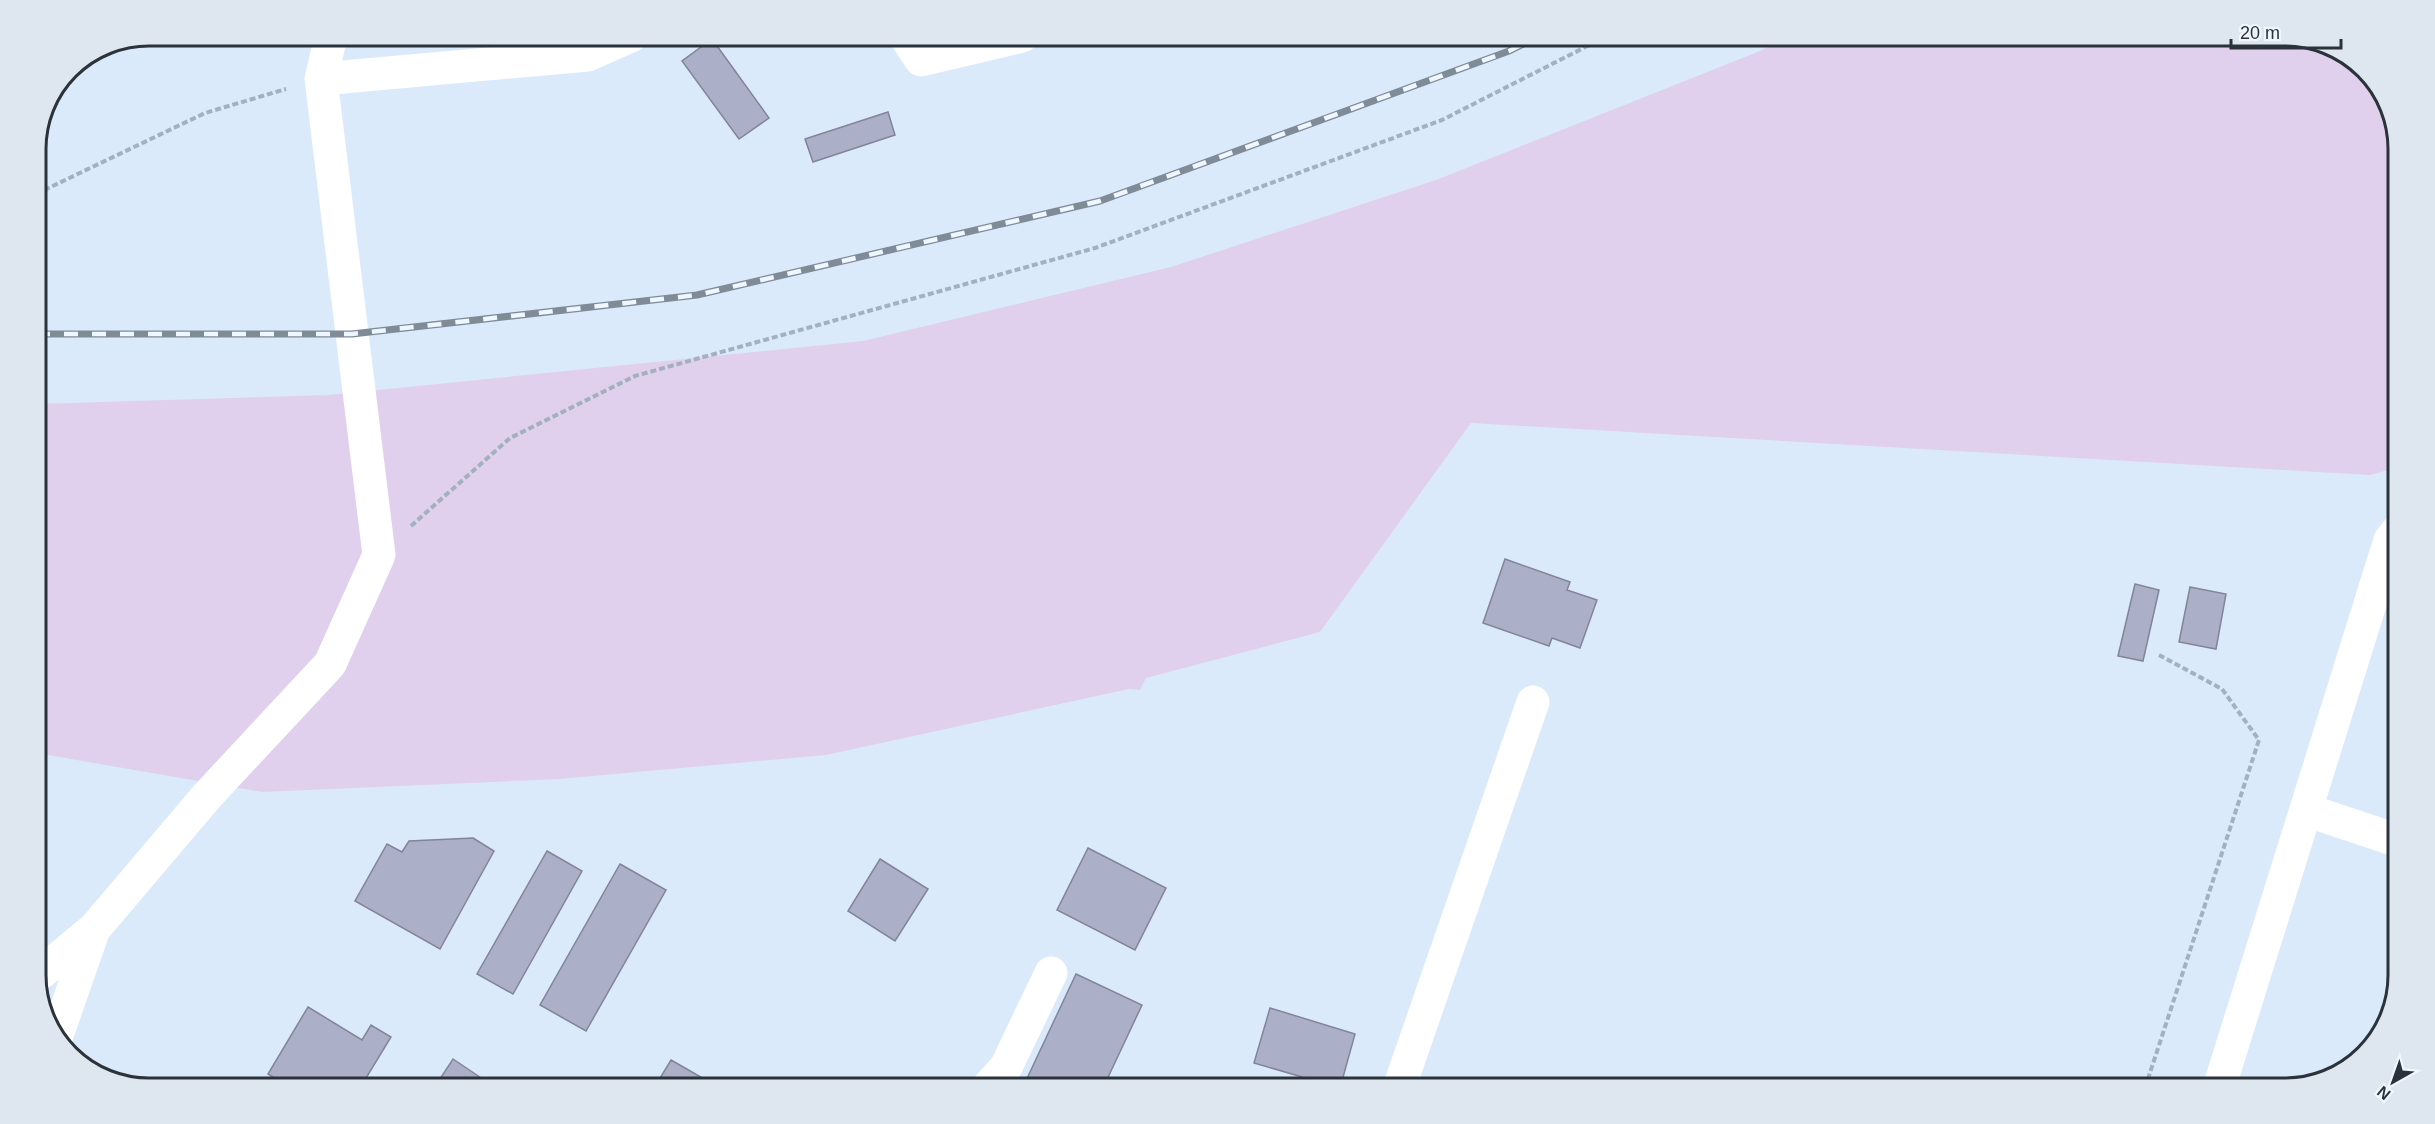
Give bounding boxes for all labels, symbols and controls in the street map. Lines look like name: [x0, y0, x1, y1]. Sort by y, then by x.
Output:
scale bar: [2231, 12, 2340, 50]
text: 20 m: [2240, 23, 2280, 43]
north arrow: [2363, 1052, 2423, 1112]
text: N: [2374, 1083, 2394, 1103]

